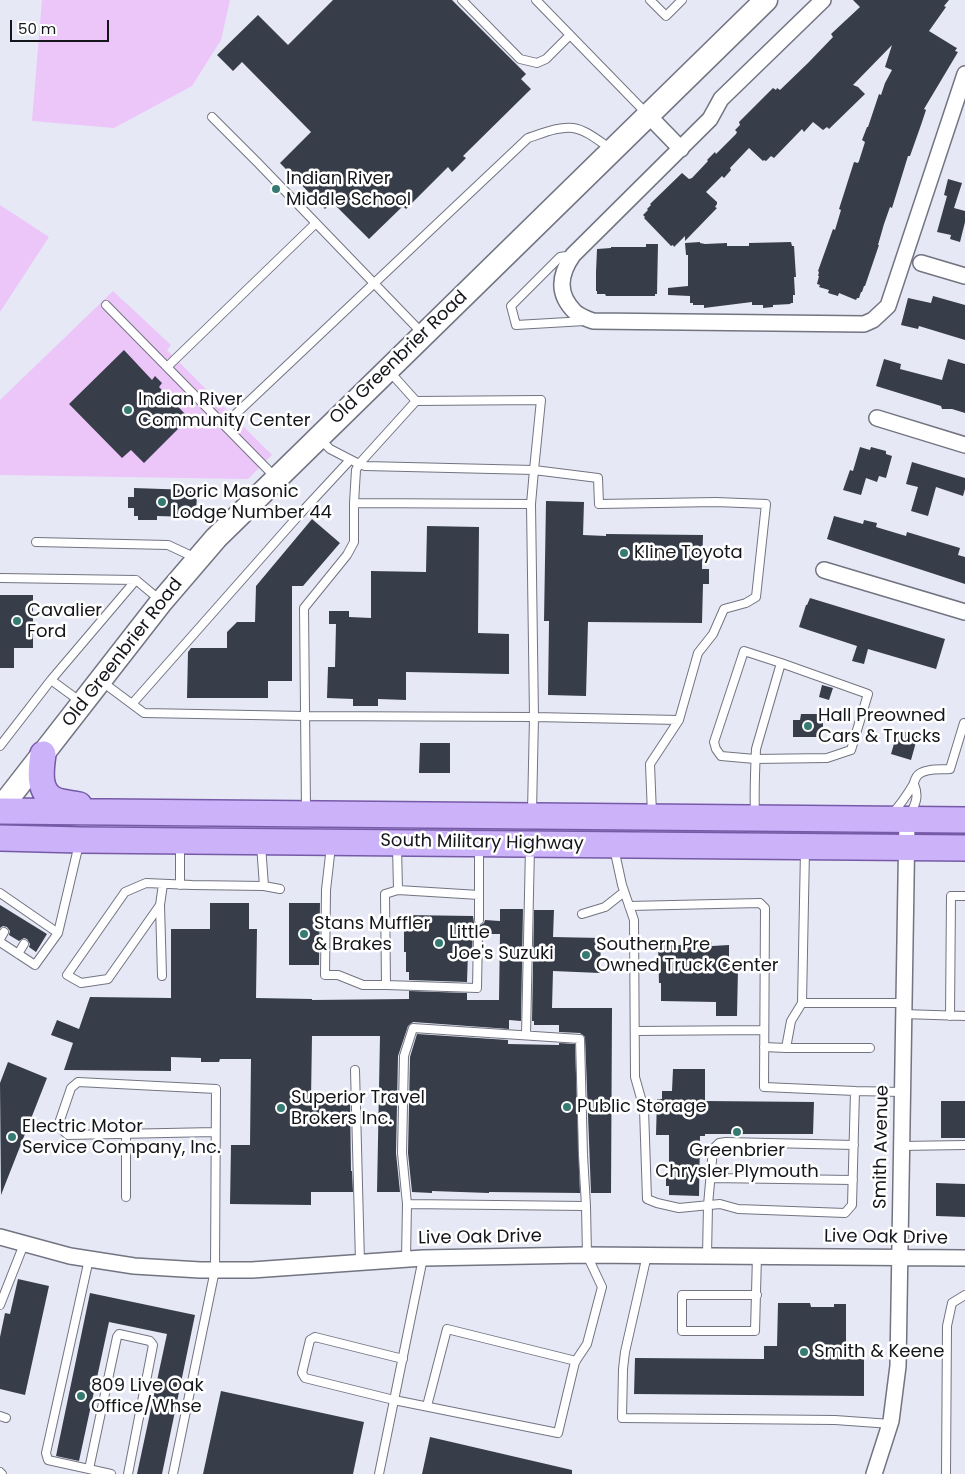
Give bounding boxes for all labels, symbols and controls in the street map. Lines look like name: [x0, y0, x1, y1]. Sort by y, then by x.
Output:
scale bar: [12, 10, 111, 42]
text: 50 m: [18, 18, 56, 39]
place label: Indian River Middle School: [286, 168, 411, 210]
marker: Indian River Middle School: [270, 183, 282, 195]
street label: Old Greenbrier Road: [326, 287, 472, 429]
place label: Indian River Community Center: [138, 389, 310, 432]
marker: Indian River Community Center: [122, 404, 134, 416]
place label: Doric Masonic Lodge Number 44: [172, 481, 332, 524]
marker: Doric Masonic Lodge Number 44: [156, 496, 168, 508]
place label: Kline Toyota: [634, 542, 743, 564]
marker: Kline Toyota: [618, 547, 630, 559]
street label: Old Greenbrier Road: [58, 574, 188, 732]
place label: Cavalier Ford: [27, 600, 102, 642]
marker: Cavalier Ford: [11, 615, 23, 627]
place label: Hall Preowned Cars & Trucks: [818, 705, 946, 748]
marker: Hall Preowned Cars & Trucks: [802, 720, 814, 732]
street label: South Military Highway: [380, 830, 584, 856]
place label: Stans Muffler & Brakes: [314, 913, 430, 956]
place label: Little Joe's Suzuki: [449, 922, 554, 964]
marker: Stans Muffler & Brakes: [298, 928, 310, 940]
place label: Southern Pre Owned Truck Center: [596, 934, 779, 976]
marker: Little Joe's Suzuki: [433, 937, 445, 949]
marker: Southern Pre Owned Truck Center: [580, 949, 592, 961]
street label: Smith Avenue: [870, 1085, 894, 1209]
place label: Superior Travel Brokers Inc.: [291, 1087, 425, 1130]
place label: Public Storage: [577, 1096, 707, 1118]
marker: Public Storage: [561, 1101, 573, 1113]
marker: Superior Travel Brokers Inc.: [275, 1102, 287, 1114]
place label: Electric Motor Service Company, Inc.: [22, 1116, 221, 1158]
marker: Greenbrier Chrysler Plymouth: [731, 1126, 743, 1138]
marker: Electric Motor Service Company, Inc.: [6, 1131, 18, 1143]
place label: Greenbrier Chrysler Plymouth: [655, 1140, 819, 1182]
street label: Live Oak Drive: [418, 1226, 542, 1250]
street label: Live Oak Drive: [824, 1226, 948, 1250]
place label: Smith & Keene: [814, 1341, 944, 1363]
marker: Smith & Keene: [798, 1346, 810, 1358]
place label: 809 Live Oak Office/Whse: [91, 1375, 204, 1418]
marker: 809 Live Oak Office/Whse: [75, 1390, 87, 1402]

